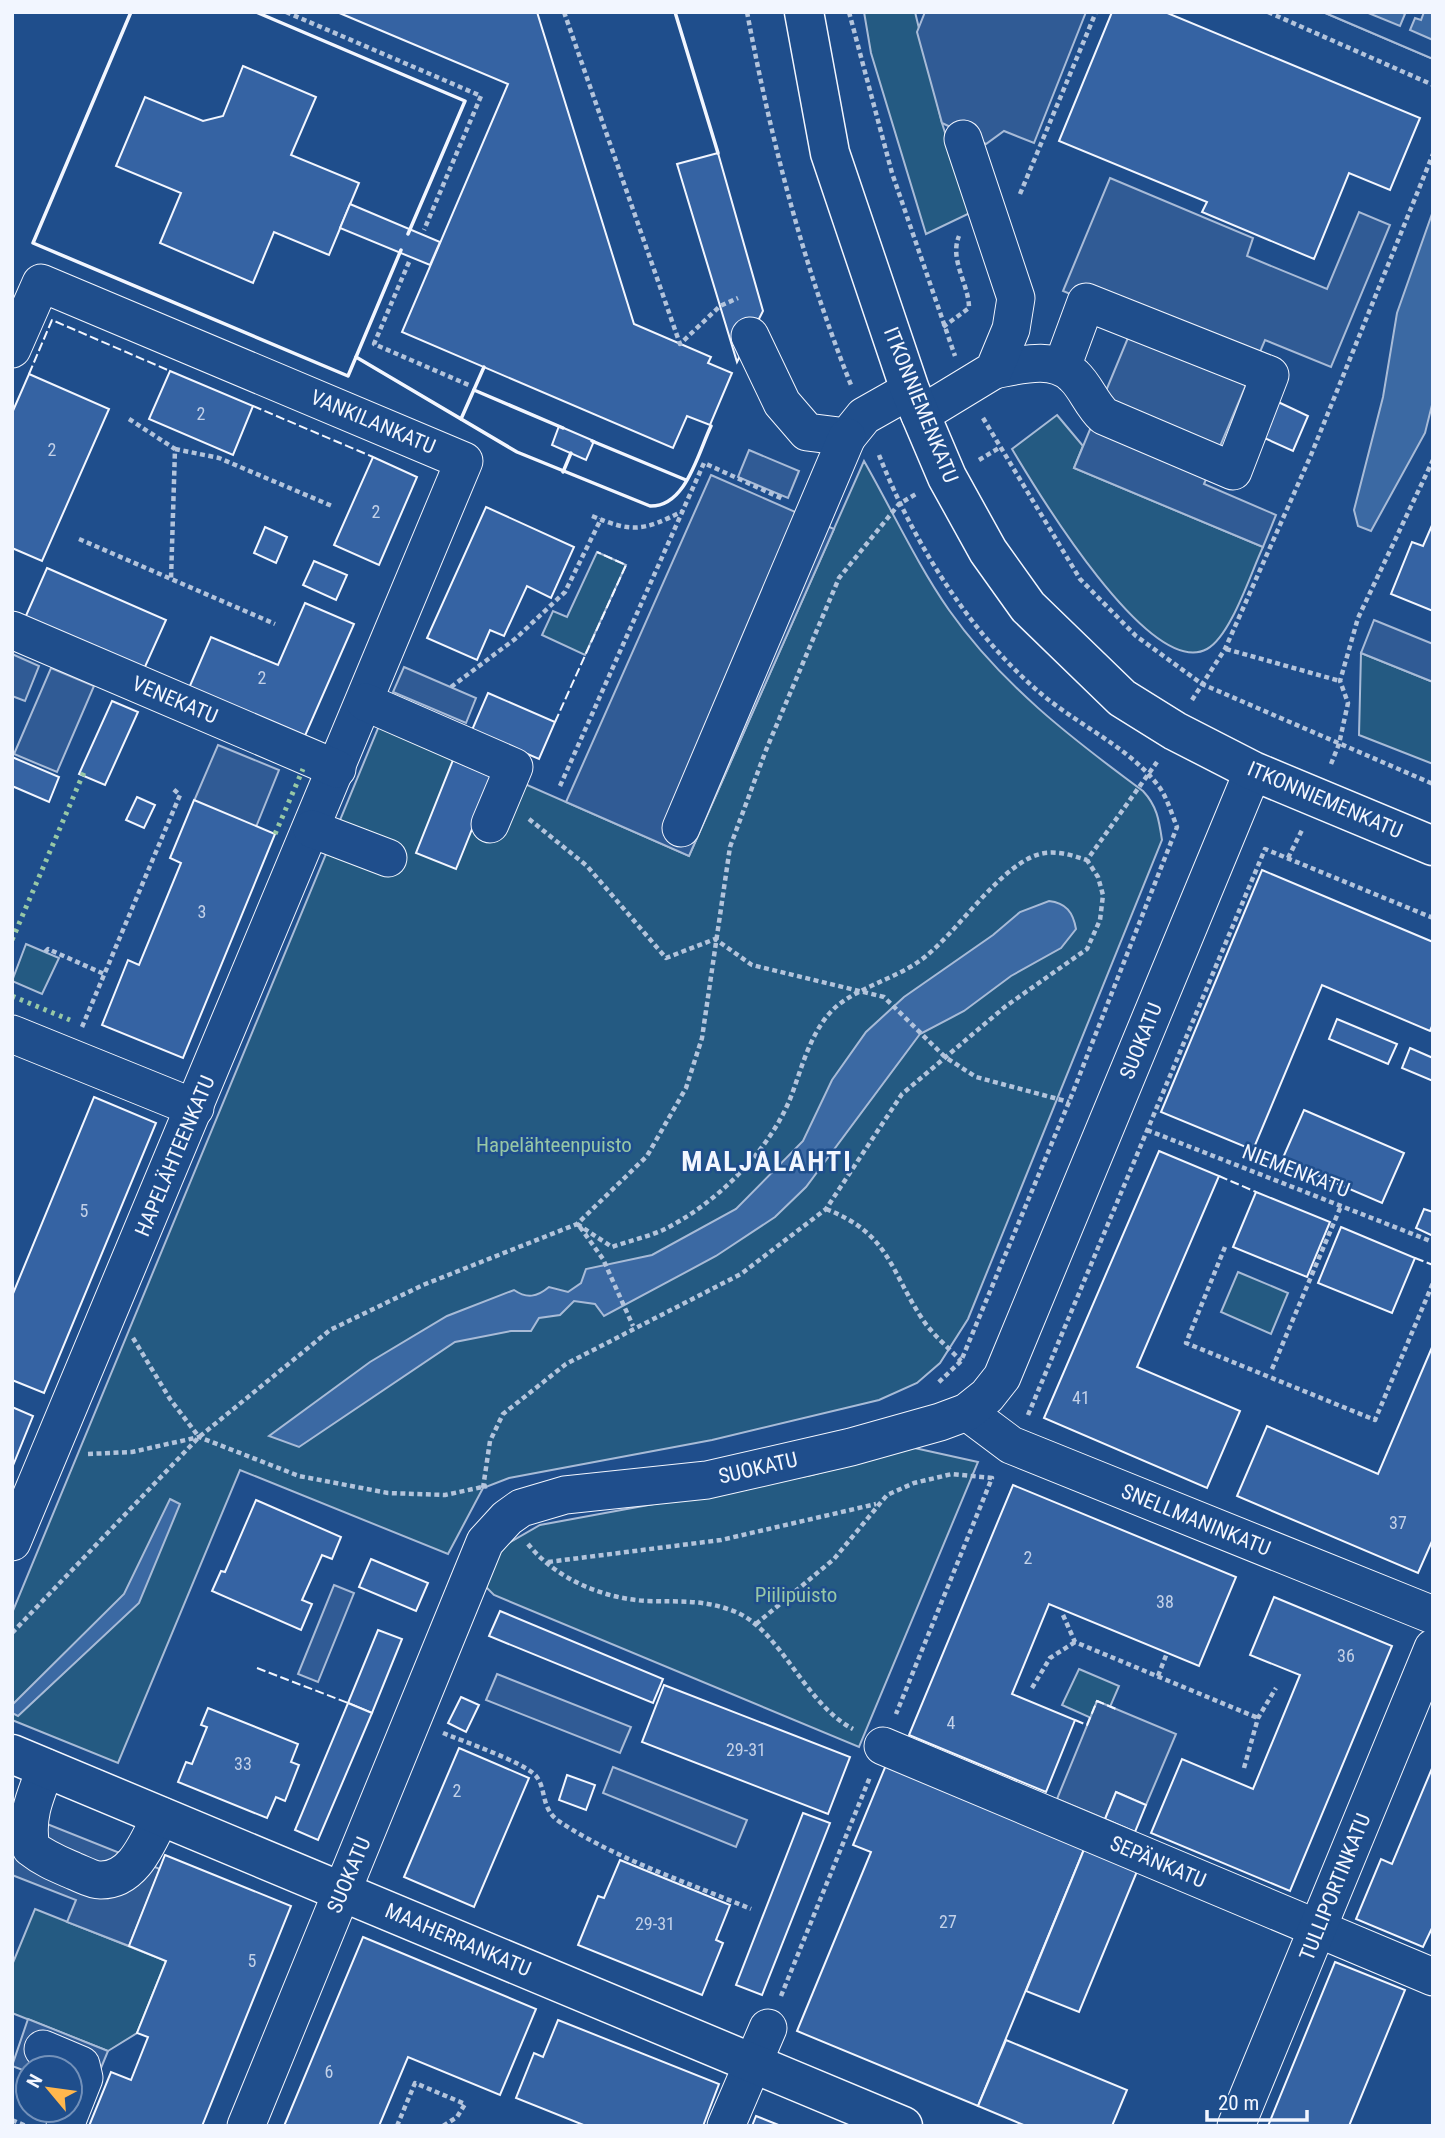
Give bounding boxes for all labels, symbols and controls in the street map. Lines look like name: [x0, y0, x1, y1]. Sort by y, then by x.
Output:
street label: ITKONNIEMENKATU: [879, 324, 963, 486]
street label: VANKILANKATU: [307, 385, 439, 459]
house number: 2: [197, 403, 206, 424]
house number: 2: [48, 439, 57, 460]
house number: 2: [372, 501, 381, 522]
house number: 2: [258, 667, 267, 688]
street label: VENEKATU: [129, 671, 221, 729]
street label: ITKONNIEMENKATU: [1244, 757, 1406, 843]
house number: 3: [198, 901, 206, 922]
street label: SUOKATU: [1115, 999, 1167, 1083]
street label: HAPELÄHTEENKATU: [130, 1072, 220, 1240]
park label: Hapelähteenpuisto: [476, 1133, 632, 1157]
street label: NIEMENKATU: [1239, 1140, 1353, 1202]
district label: MALJALAHTI: [681, 1145, 853, 1178]
house number: 5: [80, 1200, 89, 1221]
house number: 41: [1072, 1387, 1090, 1408]
street label: SUOKATU: [716, 1447, 800, 1489]
street label: SNELLMANINKATU: [1118, 1479, 1274, 1561]
house number: 37: [1389, 1512, 1407, 1533]
house number: 2: [1024, 1547, 1033, 1568]
park label: Piilipuisto: [755, 1583, 837, 1607]
house number: 38: [1156, 1591, 1174, 1612]
house number: 36: [1337, 1645, 1355, 1666]
house number: 4: [947, 1712, 956, 1733]
house number: 29-31: [726, 1739, 766, 1760]
house number: 33: [234, 1753, 252, 1774]
house number: 2: [453, 1780, 462, 1801]
street label: TULLIPORTINKATU: [1295, 1810, 1375, 1964]
street label: SEPÄNKATU: [1107, 1831, 1209, 1893]
street label: SUOKATU: [322, 1833, 376, 1917]
street label: MAAHERRANKATU: [381, 1898, 535, 1982]
house number: 27: [939, 1911, 957, 1932]
house number: 29-31: [635, 1913, 675, 1934]
house number: 5: [248, 1950, 257, 1971]
north arrow: [14, 2054, 84, 2124]
house number: 6: [325, 2061, 333, 2082]
text: N: [22, 2070, 47, 2092]
scale bar: [1207, 2078, 1307, 2122]
text: 20 m: [1218, 2091, 1259, 2115]

